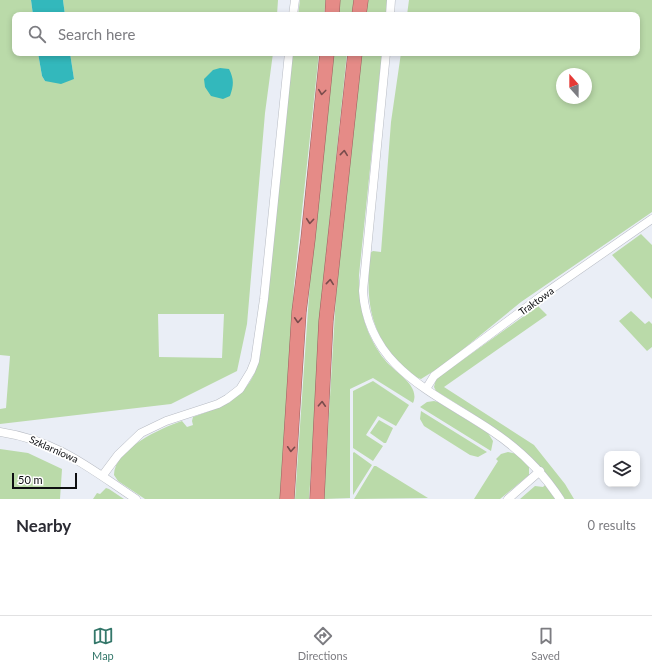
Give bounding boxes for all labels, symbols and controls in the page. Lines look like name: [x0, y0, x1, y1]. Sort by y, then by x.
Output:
search box: [12, 12, 640, 56]
icon: search: [26, 23, 48, 45]
text: Search here: [58, 25, 135, 43]
north arrow: [556, 68, 592, 104]
one-way arrow: [318, 89, 327, 95]
one-way arrow: [340, 150, 349, 156]
one-way arrow: [306, 218, 315, 224]
one-way arrow: [325, 279, 334, 285]
street label: Traktowa: [516, 284, 556, 318]
one-way arrow: [294, 317, 303, 323]
one-way arrow: [317, 401, 326, 407]
street label: Szklarniowa: [28, 433, 80, 465]
one-way arrow: [286, 446, 295, 452]
map controls: [604, 451, 640, 487]
button: layers: [604, 451, 640, 487]
scale bar: [12, 471, 77, 490]
text: 50 m: [18, 473, 43, 486]
text: Nearby: [16, 515, 71, 536]
text: 0 results: [588, 517, 636, 533]
tab: Map: [92, 625, 114, 662]
tab: Directions: [298, 625, 347, 662]
tab: Saved: [531, 625, 560, 662]

